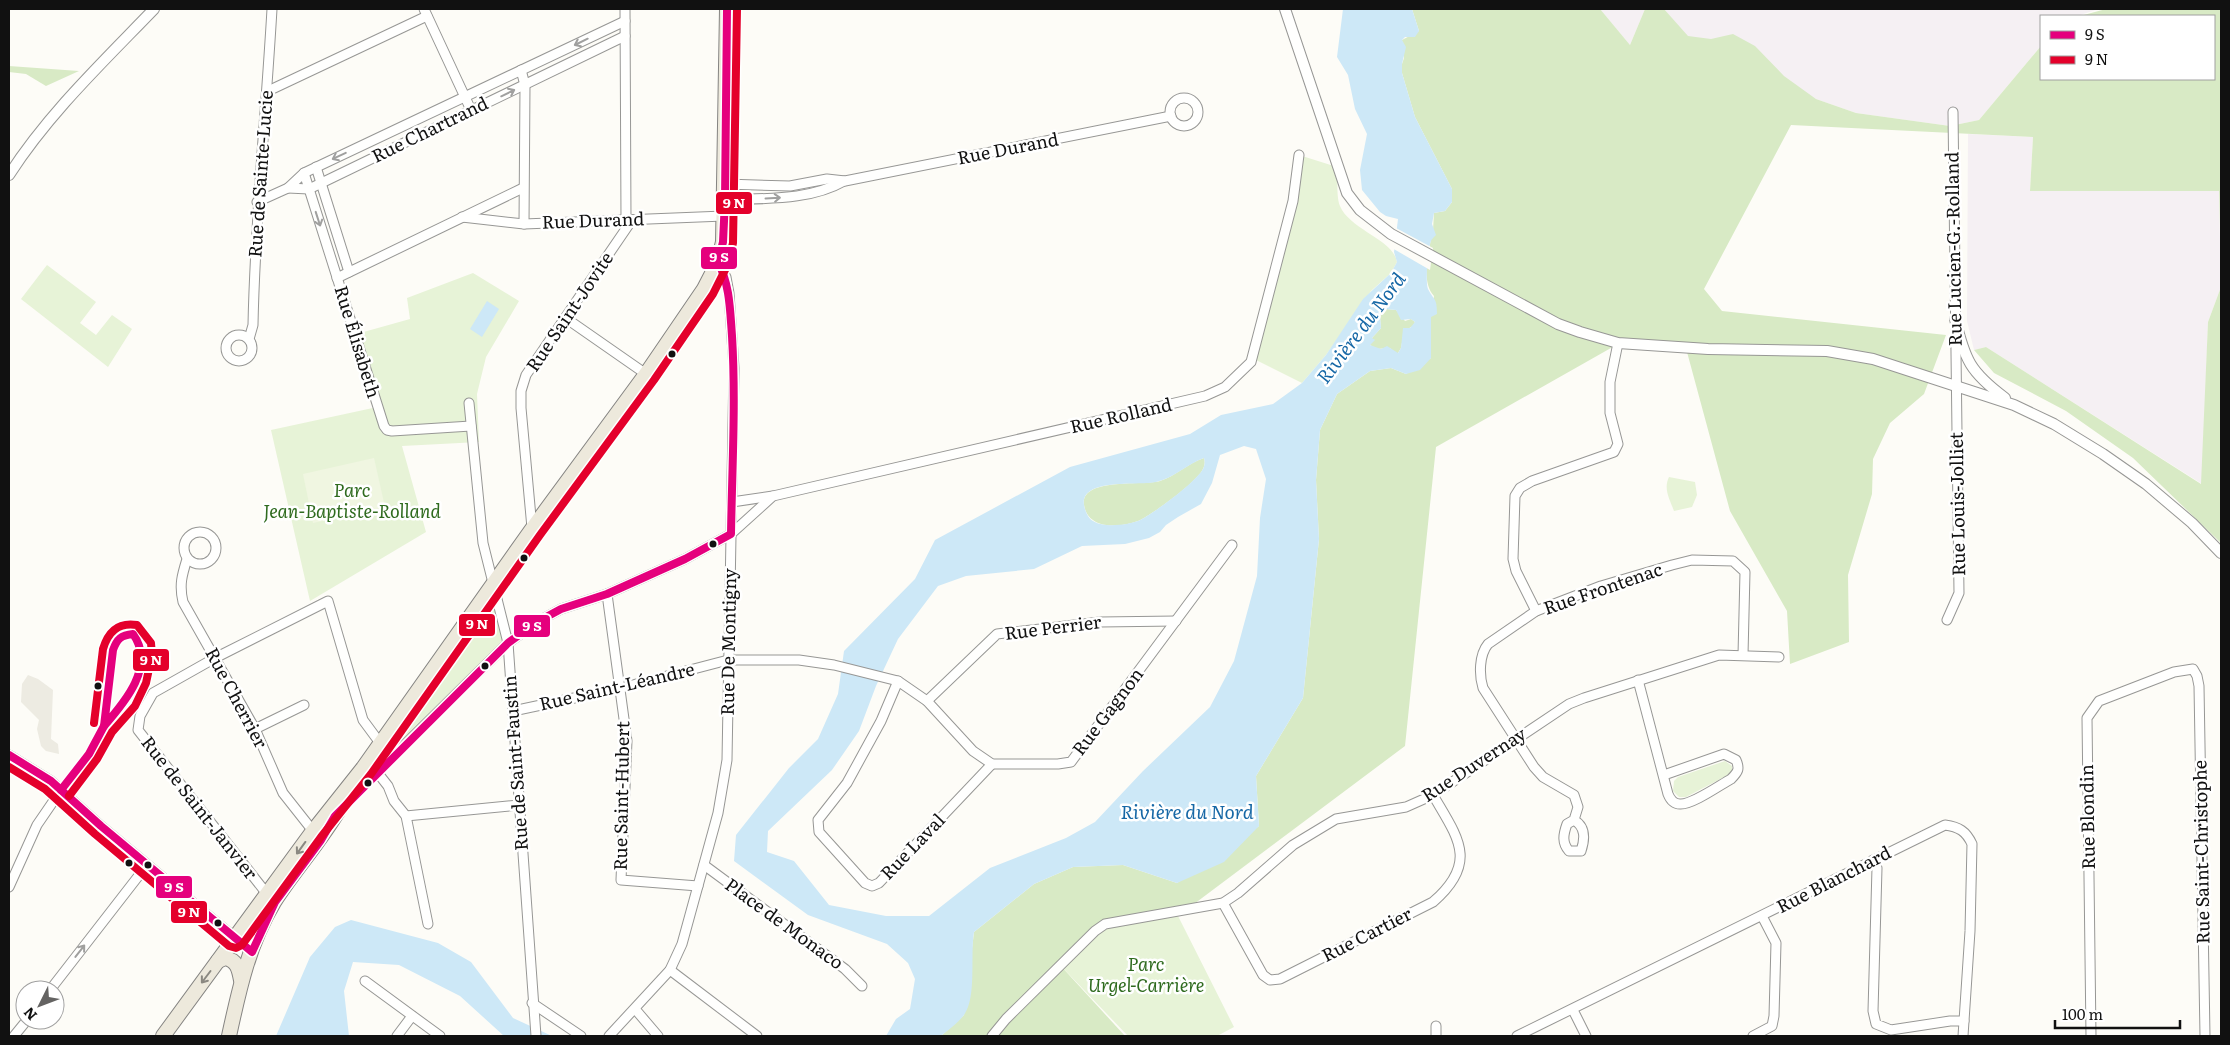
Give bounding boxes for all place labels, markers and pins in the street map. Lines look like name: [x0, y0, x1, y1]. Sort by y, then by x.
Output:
unlabelled marker: [667, 349, 677, 359]
unlabelled marker: [708, 539, 718, 549]
unlabelled marker: [519, 553, 529, 563]
unlabelled marker: [480, 661, 490, 671]
unlabelled marker: [93, 681, 103, 691]
unlabelled marker: [363, 778, 373, 788]
unlabelled marker: [124, 858, 134, 868]
unlabelled marker: [143, 860, 153, 870]
unlabelled marker: [213, 918, 223, 928]

